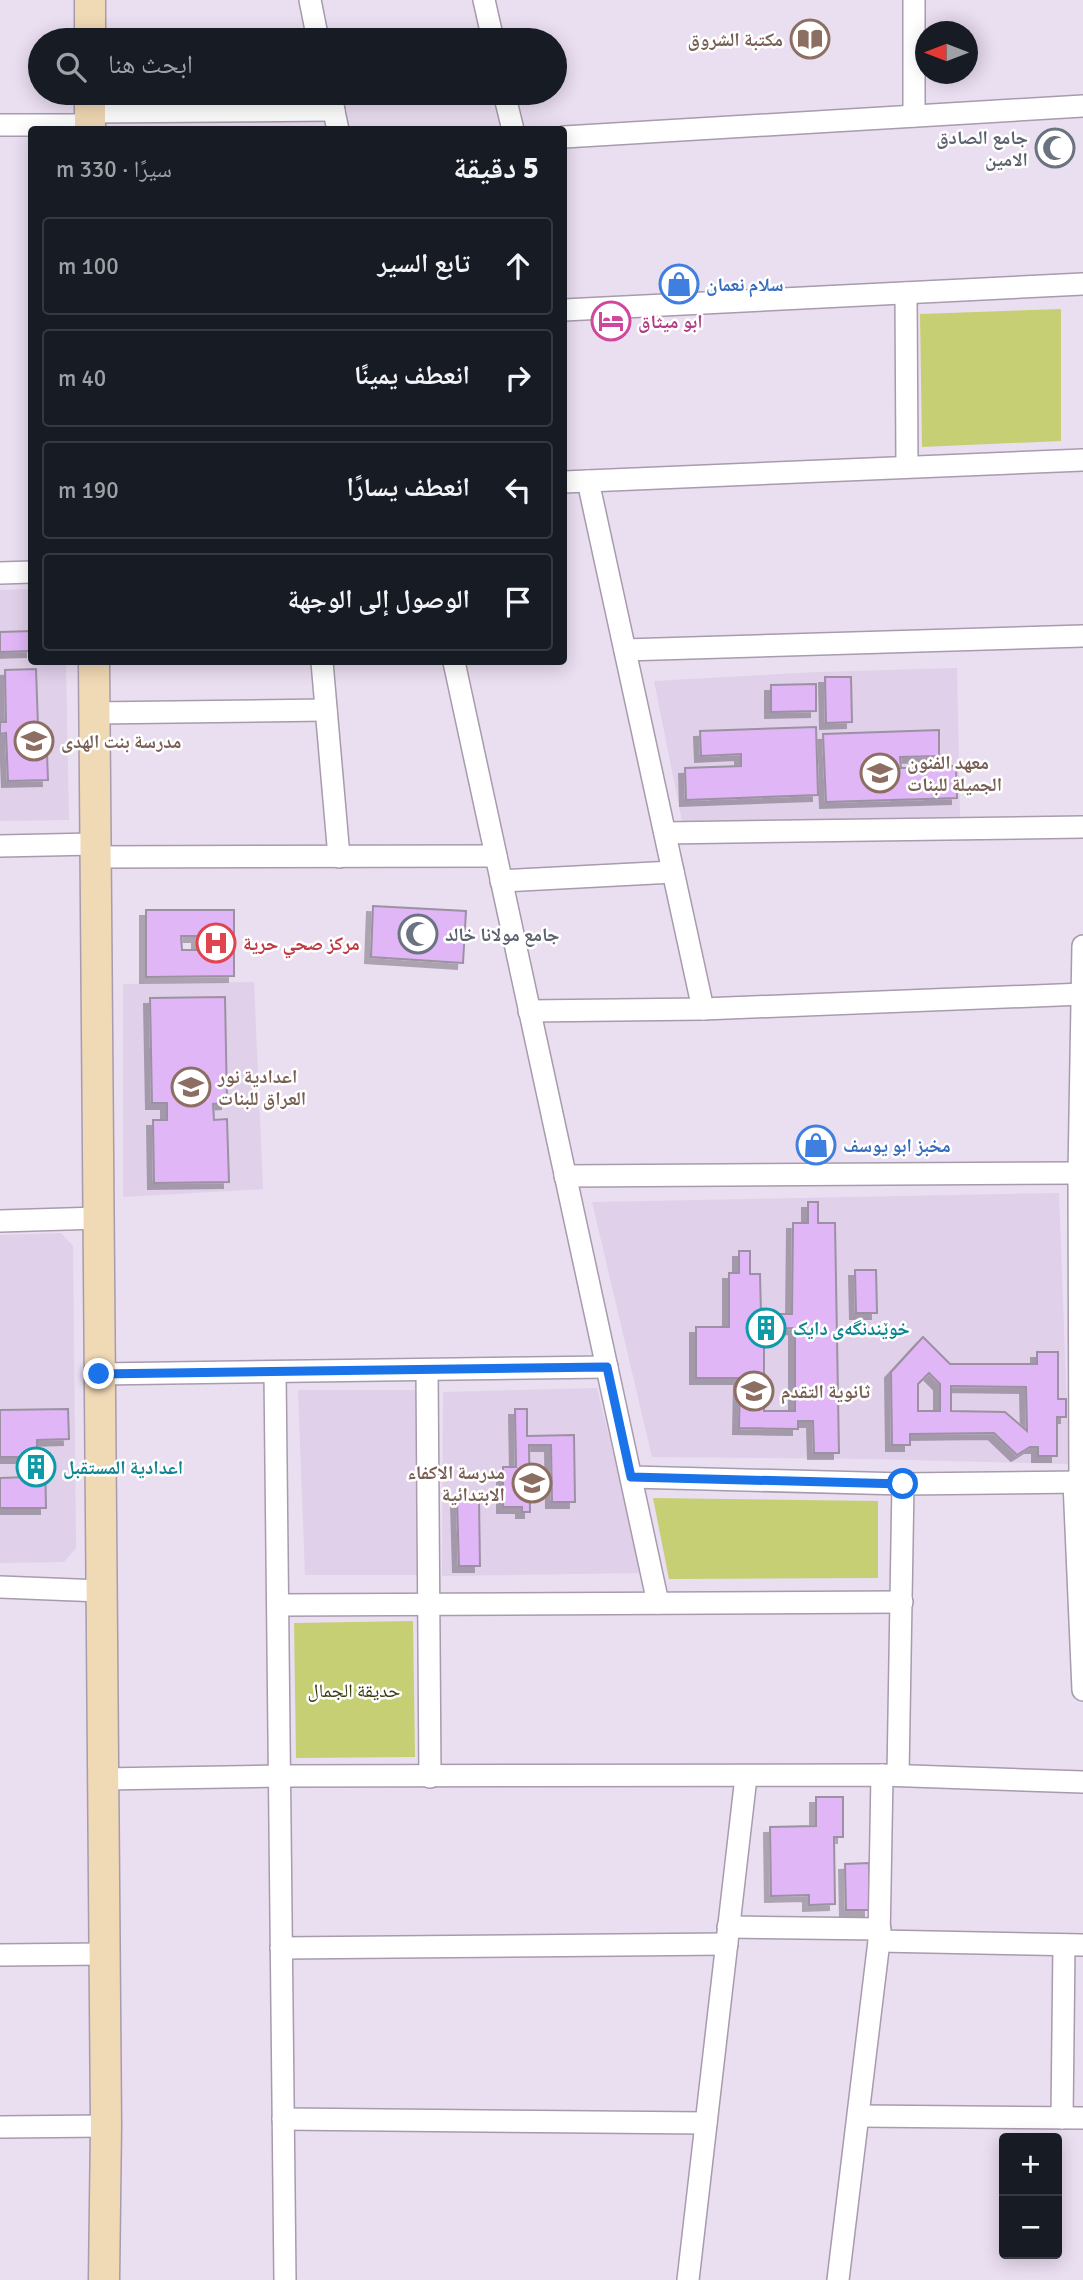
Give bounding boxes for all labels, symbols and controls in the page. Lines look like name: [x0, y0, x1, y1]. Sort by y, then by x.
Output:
library icon: مكتبة الشروق: [789, 18, 831, 60]
north arrow: [915, 21, 978, 84]
search box: [28, 28, 567, 105]
place label: مكتبة الشروق: [688, 28, 783, 52]
icon: search: [52, 48, 90, 86]
text: ابحث هنا: [108, 49, 193, 81]
place label: جامع الصادق الامين: [936, 126, 1028, 172]
mosque icon: جامع الصادق الامين: [1034, 127, 1076, 169]
text: 5 دقيقة: [453, 150, 539, 187]
text: سيرًا · 330 m: [56, 155, 172, 184]
icon: ahead: [499, 247, 537, 285]
text: تابع السير: [378, 248, 470, 280]
text: 100 m: [58, 252, 119, 281]
shop icon: سلام نعمان: [658, 263, 700, 305]
place label: سلام نعمان: [706, 273, 784, 298]
hotel icon: ابو ميثاق: [590, 300, 632, 342]
place label: ابو ميثاق: [638, 310, 703, 334]
icon: right: [499, 359, 537, 397]
text: انعطف يمينًا: [354, 360, 470, 392]
text: 40 m: [58, 364, 106, 393]
icon: left: [499, 471, 537, 509]
text: انعطف يسارًا: [346, 472, 470, 504]
text: 190 m: [58, 476, 119, 505]
icon: arrive: [499, 583, 537, 621]
text: الوصول إلى الوجهة: [288, 584, 470, 616]
school or university icon: مدرسة بنت الهدی: [13, 720, 55, 762]
place label: مدرسة بنت الهدی: [61, 730, 182, 754]
place label: معهد الفنون الجميلة للبنات: [907, 751, 1002, 797]
school or university icon: معهد الفنون الجميلة للبنات: [859, 752, 901, 794]
mosque icon: جامع مولانا خالد: [397, 913, 439, 955]
hospital icon: مركز صحي حرية: [195, 922, 237, 964]
place label: جامع مولانا خالد: [445, 923, 560, 947]
place label: مركز صحي حرية: [243, 932, 360, 959]
place label: اعدادية نور العراق للبنات: [217, 1065, 306, 1111]
school or university icon: اعدادية نور العراق للبنات: [170, 1066, 212, 1108]
shop icon: مخبز ابو يوسف: [795, 1124, 837, 1166]
place label: مخبز ابو يوسف: [843, 1134, 951, 1158]
building icon: خوێندنگەی دایک: [745, 1307, 787, 1349]
place label: خوێندنگەی دایک: [793, 1317, 910, 1341]
route end: [83, 1358, 114, 1389]
school or university icon: ثانوية التقدم: [733, 1370, 775, 1412]
place label: ثانوية التقدم: [781, 1380, 871, 1405]
building icon: اعدادية المستقبل: [15, 1446, 57, 1488]
place label: اعدادية المستقبل: [63, 1456, 183, 1480]
place label: مدرسة الاكفاء الابتدائية: [407, 1461, 505, 1507]
school or university icon: مدرسة الاكفاء الابتدائية: [511, 1462, 553, 1504]
route start: [887, 1468, 918, 1499]
park label: حديقة الجمال: [308, 1679, 400, 1703]
map controls: [999, 2133, 1062, 2259]
button: +: [999, 2133, 1062, 2196]
button: −: [999, 2196, 1062, 2259]

